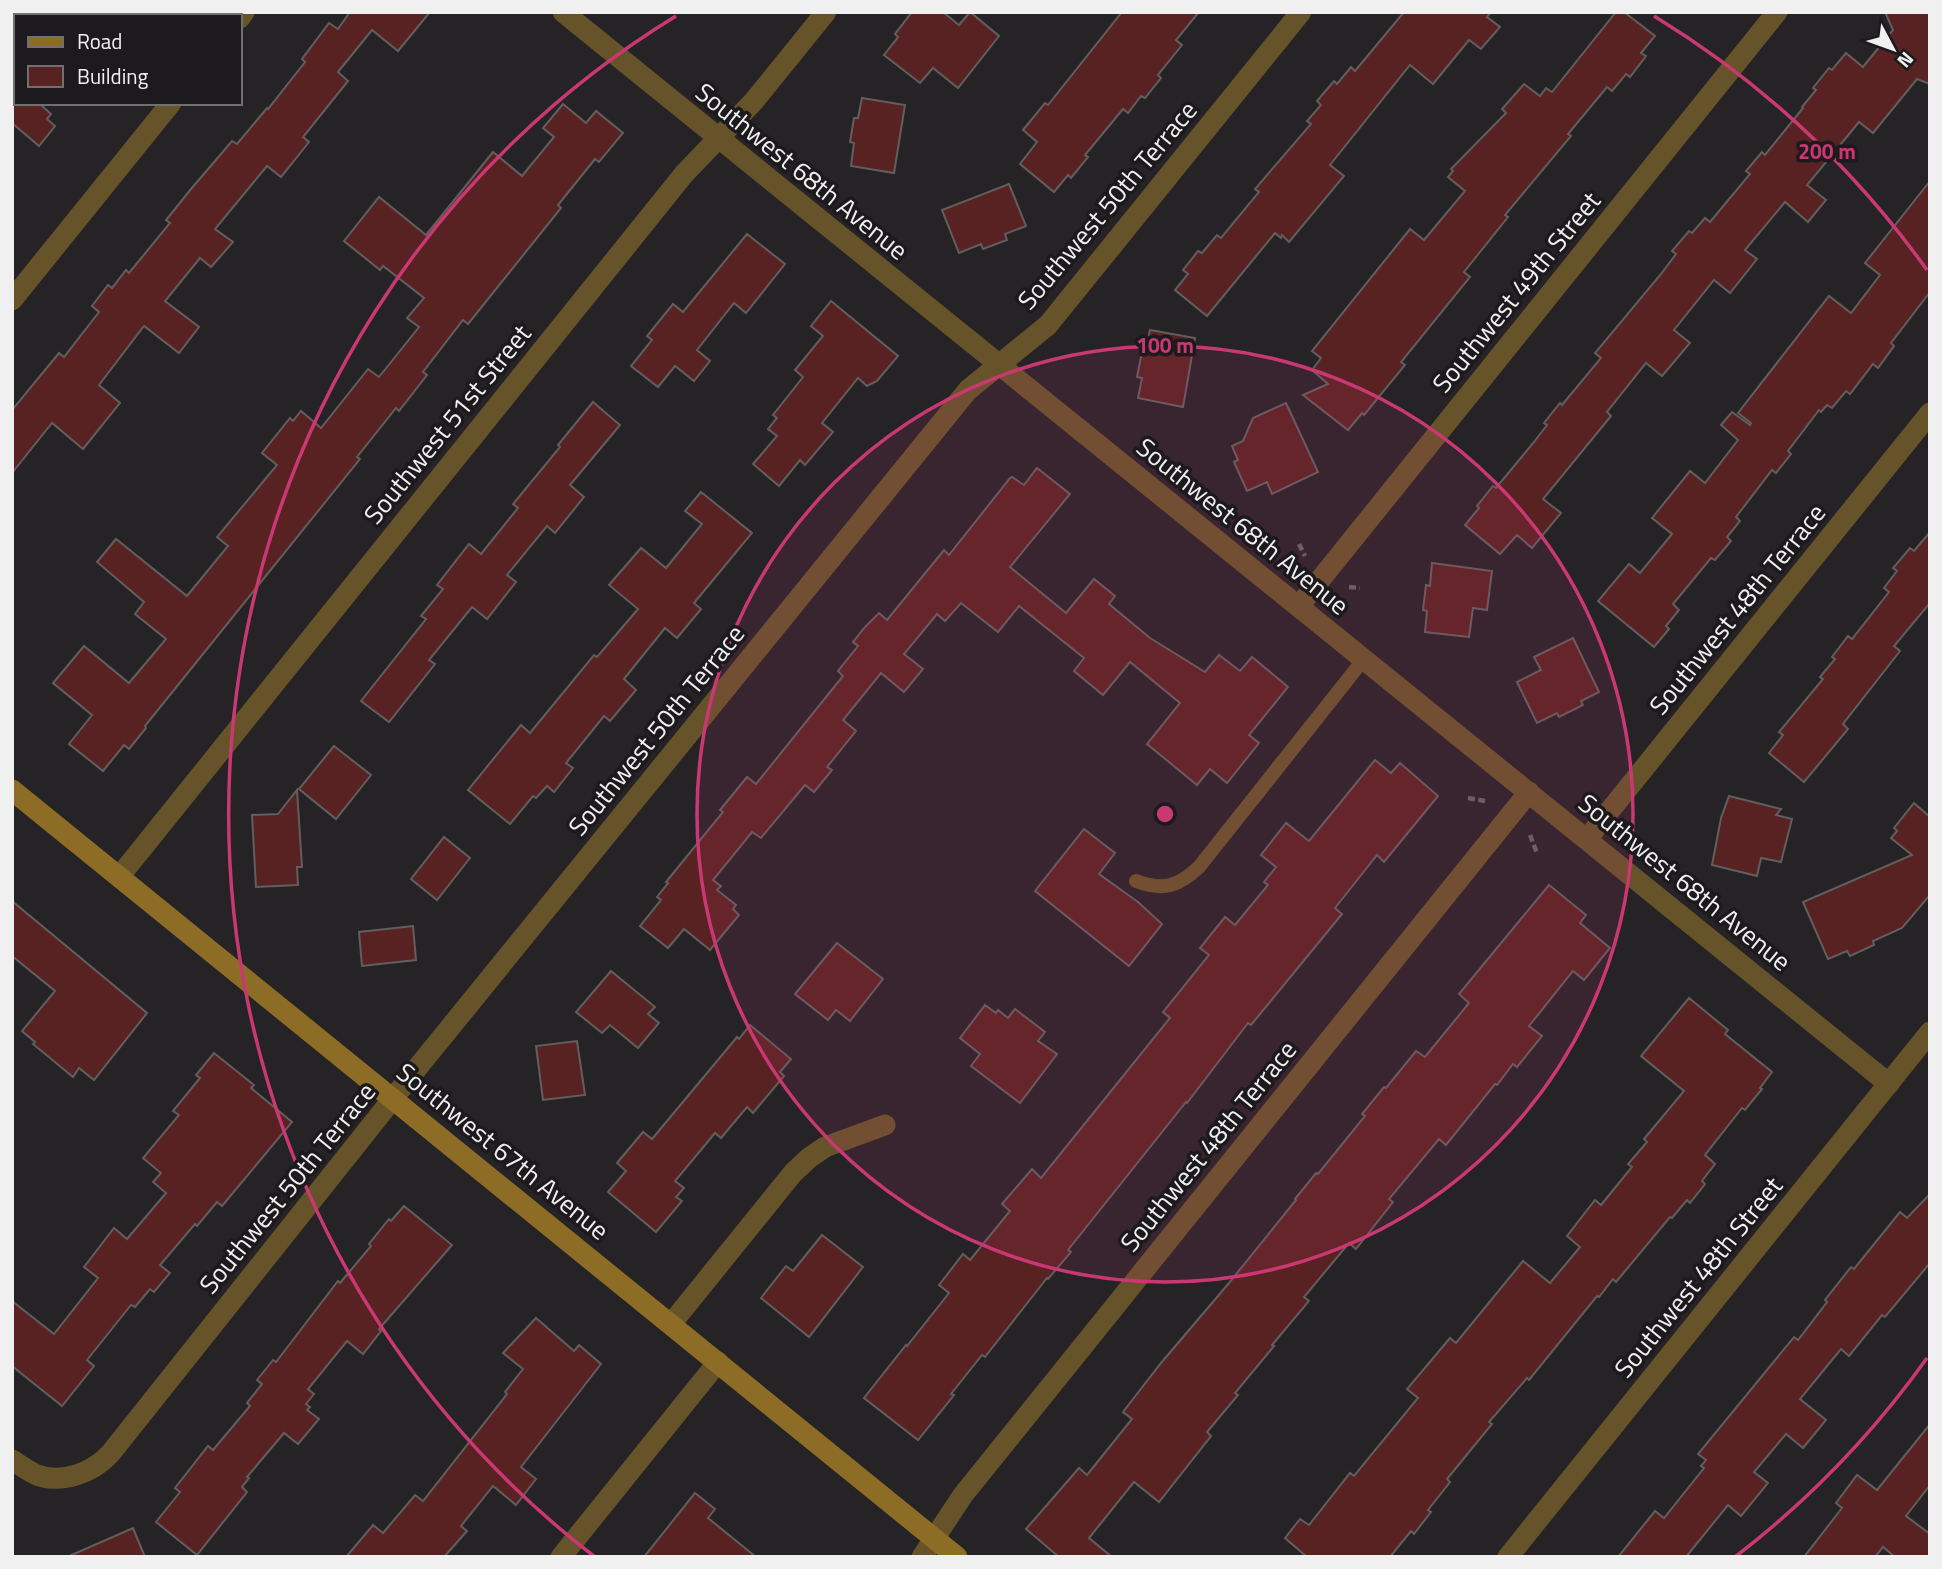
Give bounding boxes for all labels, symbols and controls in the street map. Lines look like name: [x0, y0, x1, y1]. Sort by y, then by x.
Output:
legend: [14, 14, 242, 105]
north arrow: [1858, 14, 1928, 84]
text: Road: [77, 25, 122, 57]
text: N: [1891, 46, 1921, 75]
text: Building: [77, 60, 149, 92]
street label: Southwest 68th Avenue: [687, 73, 917, 269]
street label: Southwest 50th Terrace: [1008, 92, 1206, 318]
text: 200 m: [1798, 135, 1856, 167]
street label: Southwest 49th Street: [1422, 183, 1610, 401]
street label: Southwest 51st Street: [354, 316, 540, 532]
text: 100 m: [1136, 329, 1194, 361]
street label: Southwest 68th Avenue: [1128, 428, 1358, 624]
street label: Southwest 48th Terrace: [1639, 495, 1835, 723]
street label: Southwest 50th Terrace: [558, 616, 754, 844]
street label: Southwest 68th Avenue: [1570, 784, 1800, 980]
centre of rings: [1153, 802, 1177, 826]
street label: Southwest 48th Terrace: [1110, 1032, 1306, 1260]
street label: Southwest 67th Avenue: [388, 1053, 618, 1249]
street label: Southwest 50th Terrace: [189, 1074, 385, 1302]
street label: Southwest 48th Street: [1604, 1168, 1792, 1386]

